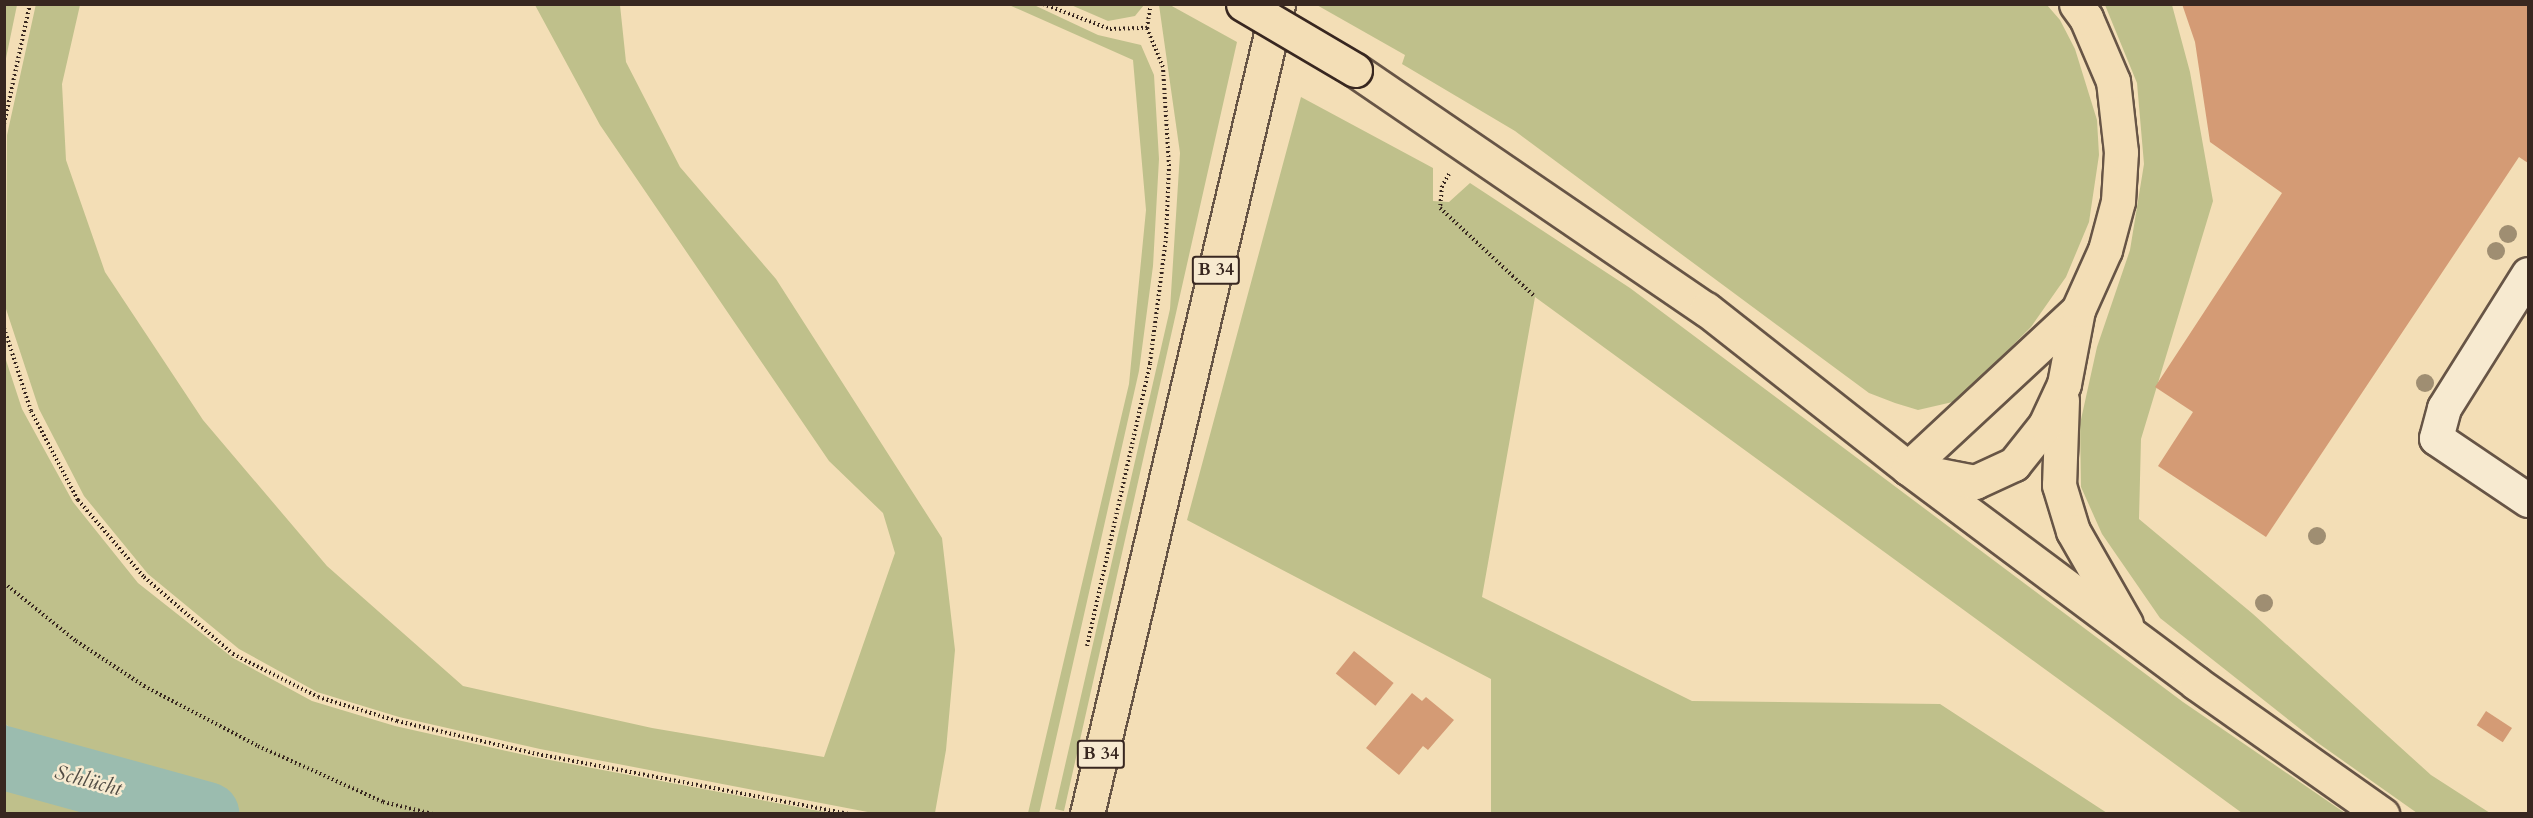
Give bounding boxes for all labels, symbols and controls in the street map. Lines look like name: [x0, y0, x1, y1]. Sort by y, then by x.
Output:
road number: B 34: [1190, 255, 1242, 285]
road number: B 34: [1076, 739, 1126, 769]
water label: Schlücht: [52, 760, 124, 802]

